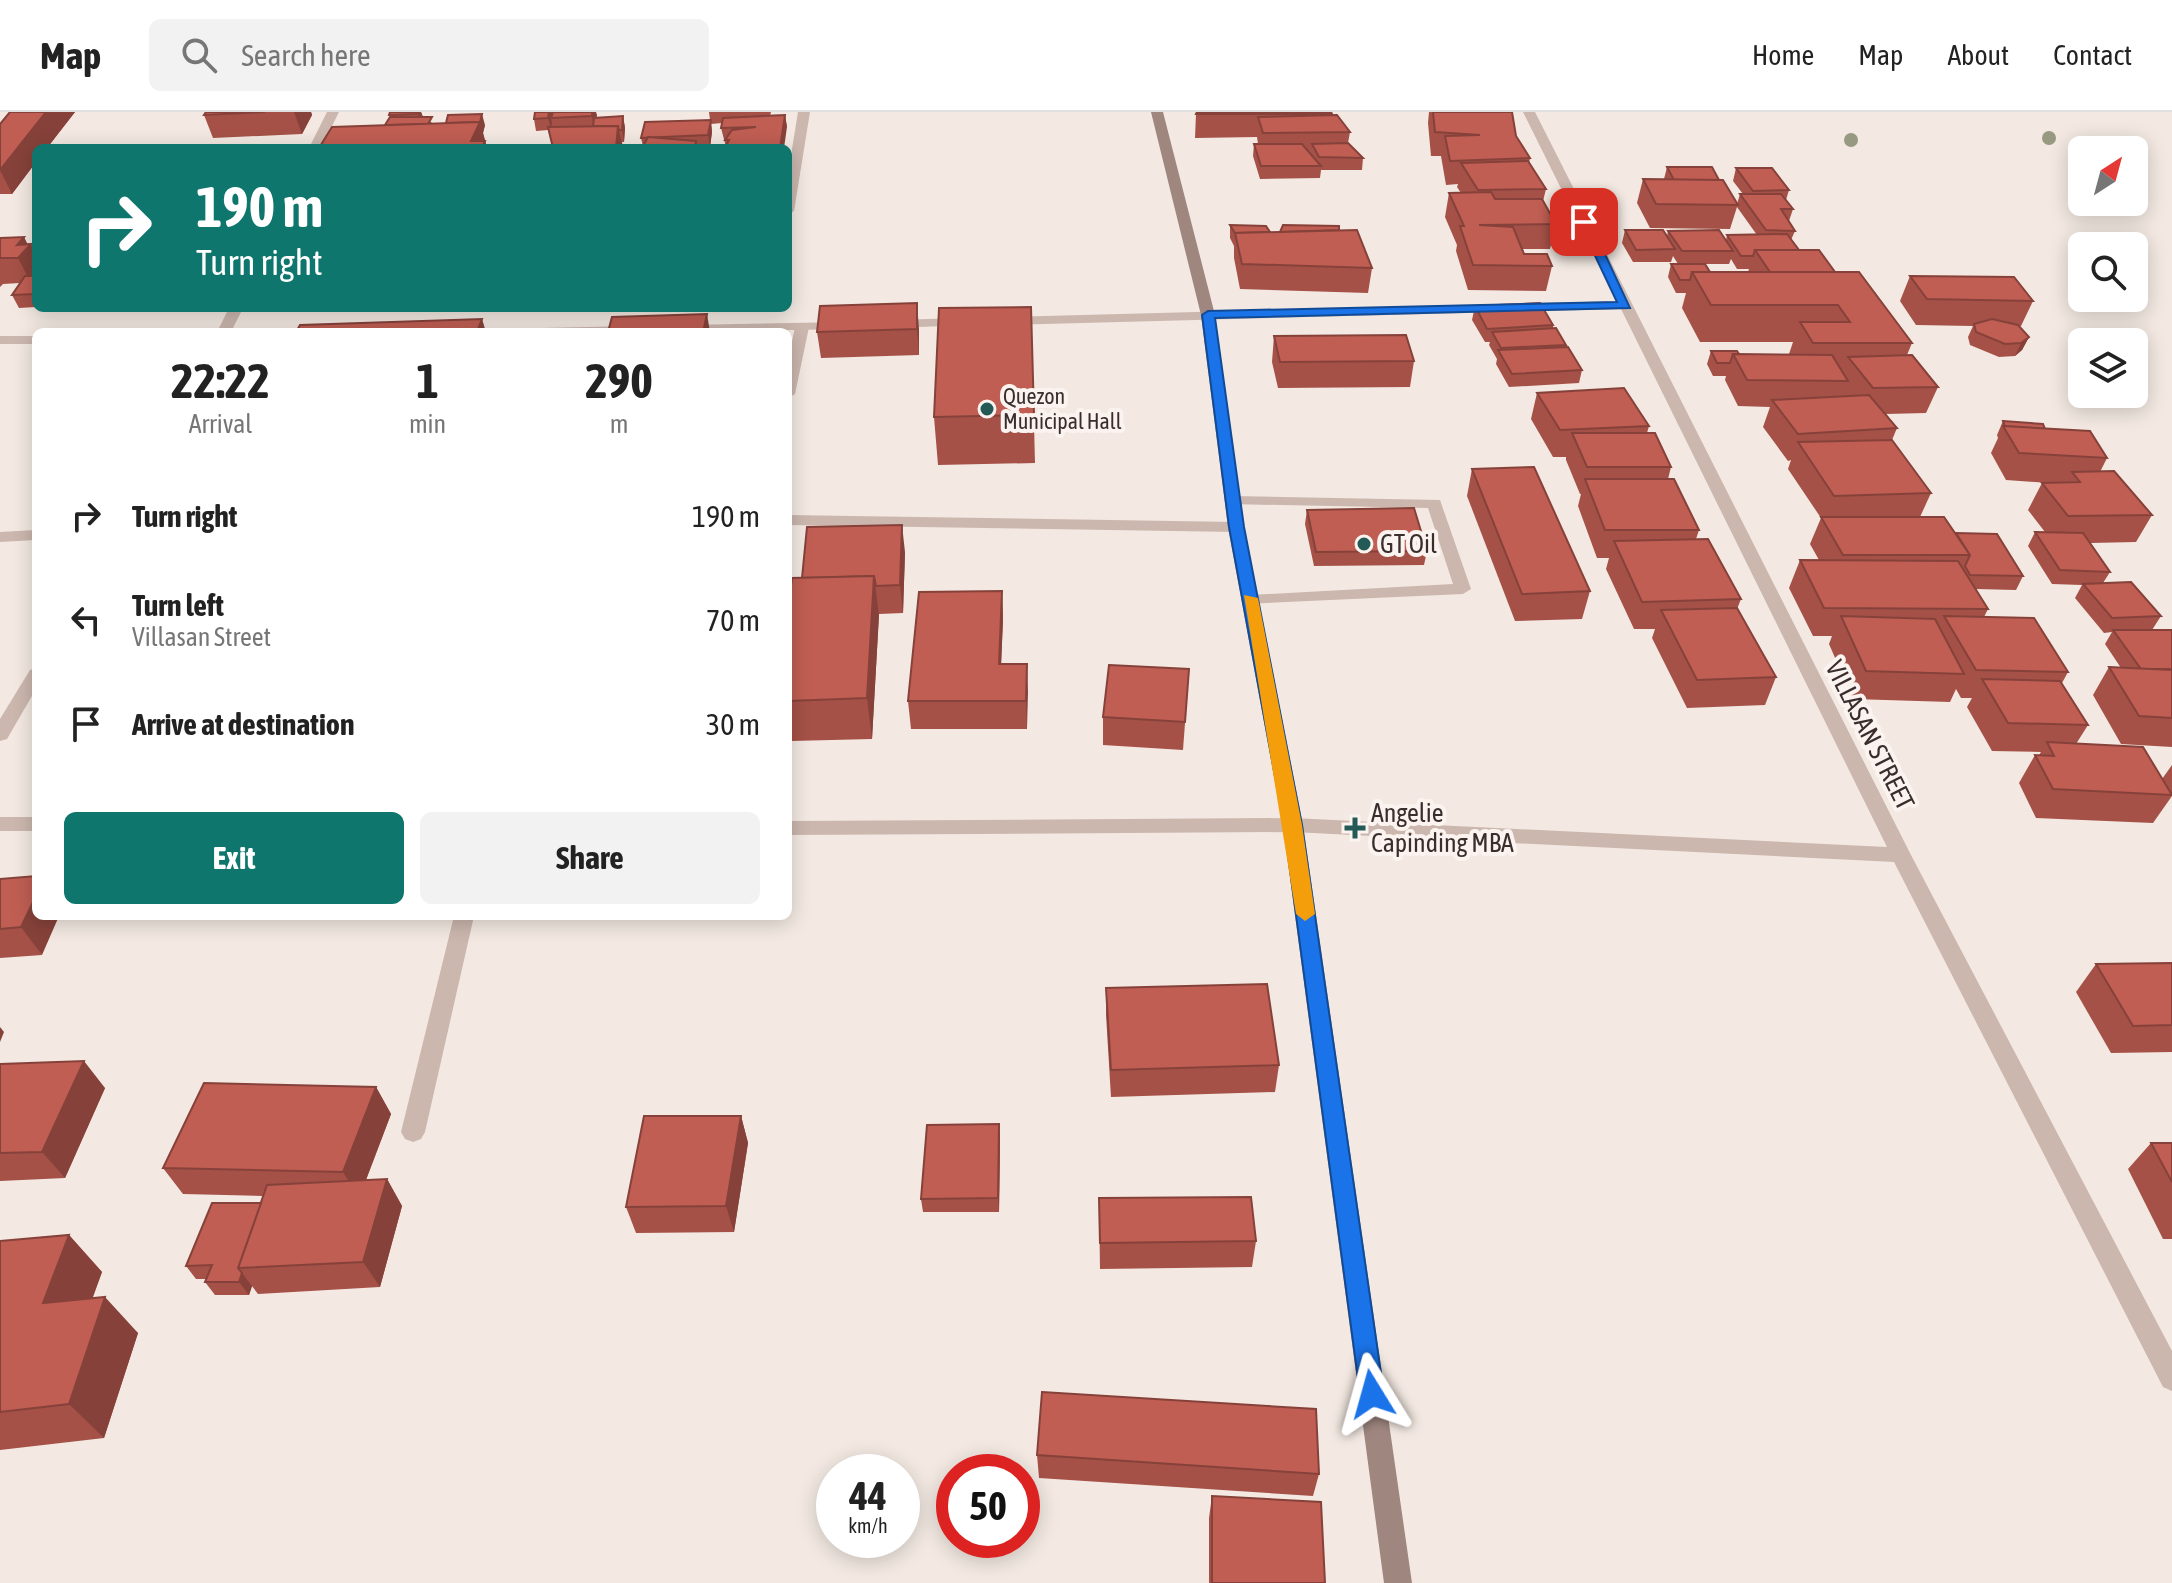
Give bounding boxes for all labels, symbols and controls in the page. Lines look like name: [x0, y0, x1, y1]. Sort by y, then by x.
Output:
search box: [149, 19, 709, 91]
icon: search: [177, 33, 221, 77]
text: Map: [40, 34, 101, 77]
text: Search here: [241, 38, 371, 72]
text: Home: [1752, 39, 1814, 71]
text: Map: [1858, 39, 1903, 71]
text: About: [1947, 39, 2009, 71]
text: Contact: [2053, 39, 2132, 71]
north arrow: [2068, 136, 2148, 216]
map controls: [2068, 136, 2148, 408]
text: 190 m: [196, 175, 323, 239]
icon: right: [64, 176, 168, 280]
pin: [1550, 188, 1618, 256]
icon: arrive: [1562, 200, 1606, 244]
button: search: [2068, 232, 2148, 312]
text: Turn right: [196, 241, 323, 283]
button: layers: [2068, 328, 2148, 408]
text: 22:22: [171, 353, 270, 408]
text: 1: [416, 353, 439, 408]
text: 290: [585, 353, 653, 408]
place label: Quezon Municipal Hall: [1003, 383, 1122, 434]
marker: Quezon Municipal Hall: [978, 400, 996, 418]
text: Arrival: [189, 409, 252, 439]
text: min: [409, 409, 446, 439]
text: m: [610, 409, 628, 439]
icon: right: [64, 494, 108, 538]
text: Turn right: [132, 499, 238, 533]
text: 190 m: [692, 499, 760, 533]
place label: GT Oil: [1380, 529, 1437, 559]
marker: GT Oil: [1355, 535, 1373, 553]
text: Turn left: [132, 588, 224, 622]
icon: left: [64, 598, 108, 642]
text: 70 m: [706, 603, 760, 637]
text: Villasan Street: [132, 622, 271, 652]
street label: VILLASAN STREET: [1819, 655, 1921, 815]
icon: arrive: [64, 702, 108, 746]
text: Arrive at destination: [132, 707, 354, 741]
text: 30 m: [706, 707, 760, 741]
place label: Angelie Capinding MBA: [1371, 798, 1514, 858]
button: Exit: [64, 812, 404, 904]
button: Share: [420, 812, 760, 904]
marker: Angelie Capinding MBA: [1346, 819, 1364, 837]
position arrow: [1330, 1352, 1414, 1436]
speed limit sign: 50: [936, 1454, 1040, 1558]
text: 44: [849, 1473, 887, 1518]
text: km/h: [848, 1514, 888, 1537]

